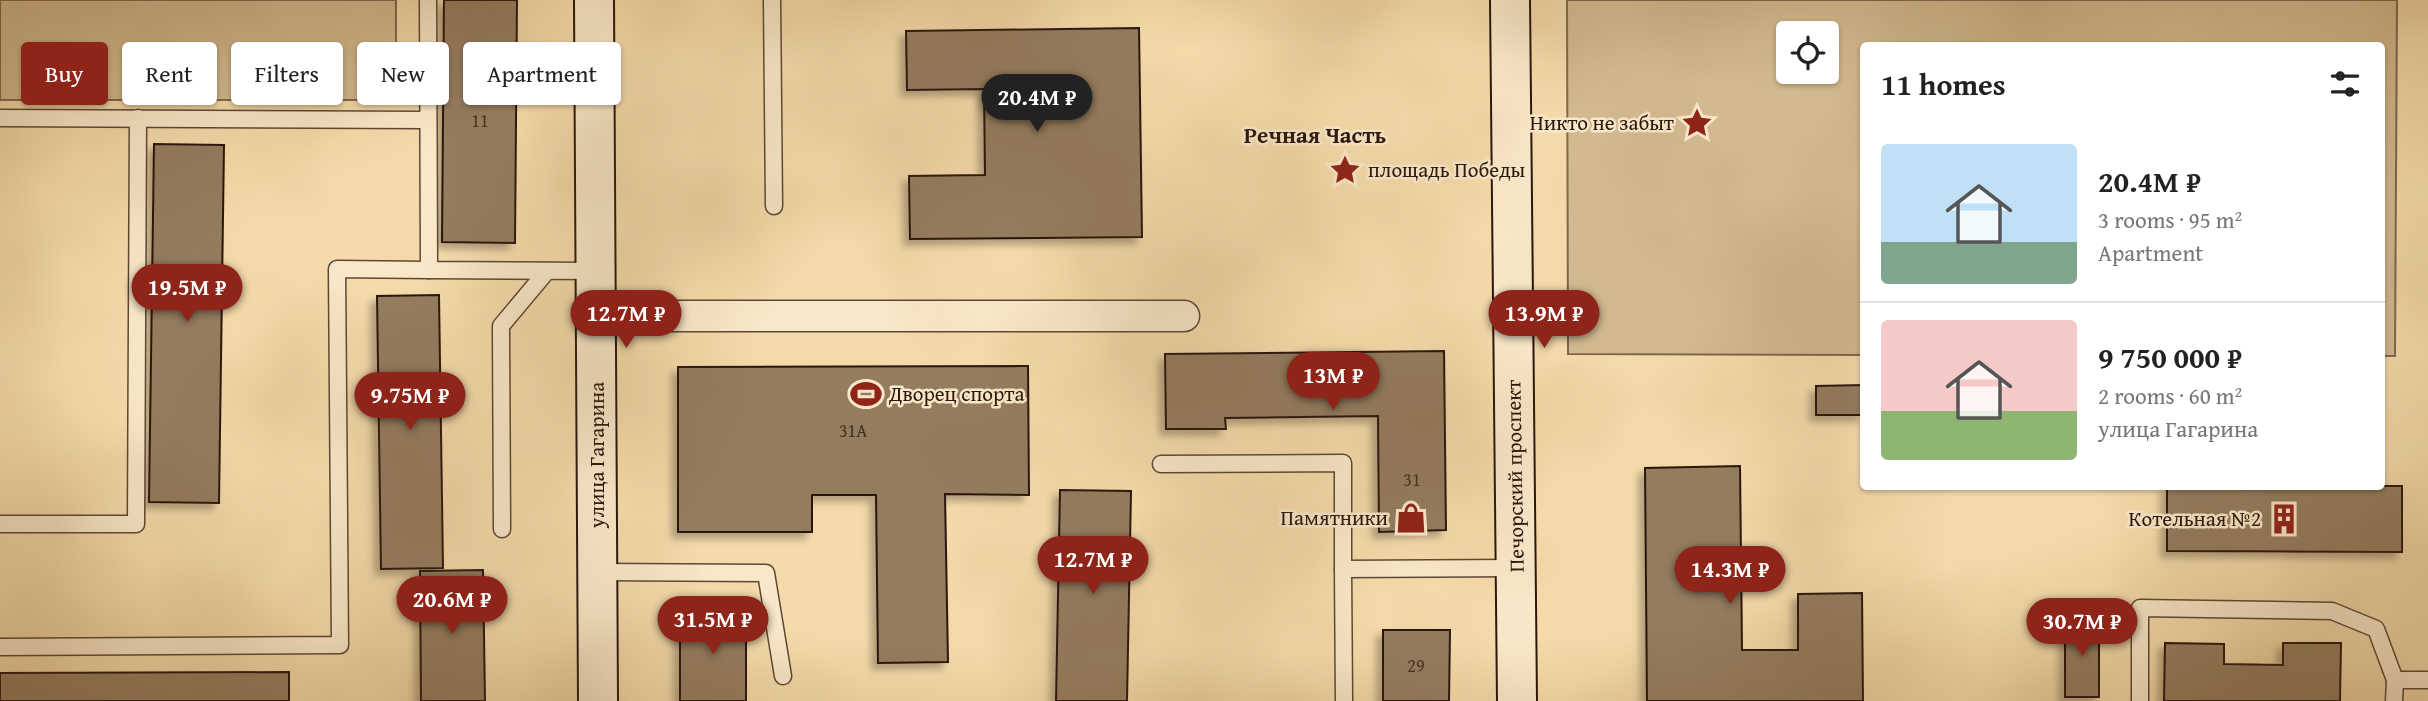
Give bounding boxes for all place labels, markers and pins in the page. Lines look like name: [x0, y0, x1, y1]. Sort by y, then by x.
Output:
pin: 20.4M ₽: [972, 74, 1102, 134]
place icon: Никто не забыт: [1680, 106, 1714, 140]
place label: Никто не забыт: [1530, 107, 1674, 138]
place icon: площадь Победы: [1328, 153, 1362, 187]
place label: площадь Победы: [1368, 154, 1526, 185]
pin: 19.5M ₽: [122, 264, 252, 324]
pin: 12.7M ₽: [561, 290, 691, 350]
pin: 13.9M ₽: [1479, 290, 1609, 350]
pin: 13M ₽: [1284, 352, 1382, 412]
pin: 9.75M ₽: [345, 372, 475, 432]
sports icon: Дворец спорта: [849, 377, 883, 411]
place label: Дворец спорта: [888, 378, 1024, 409]
shop icon: Памятники: [1394, 501, 1428, 535]
place label: Памятники: [1281, 502, 1388, 533]
building icon: Котельная №2: [2267, 502, 2301, 536]
place label: Котельная №2: [2129, 503, 2261, 534]
pin: 12.7M ₽: [1028, 536, 1158, 596]
pin: 14.3M ₽: [1665, 546, 1795, 606]
pin: 20.6M ₽: [387, 576, 517, 636]
pin: 31.5M ₽: [648, 596, 778, 656]
pin: 30.7M ₽: [2017, 598, 2147, 658]

